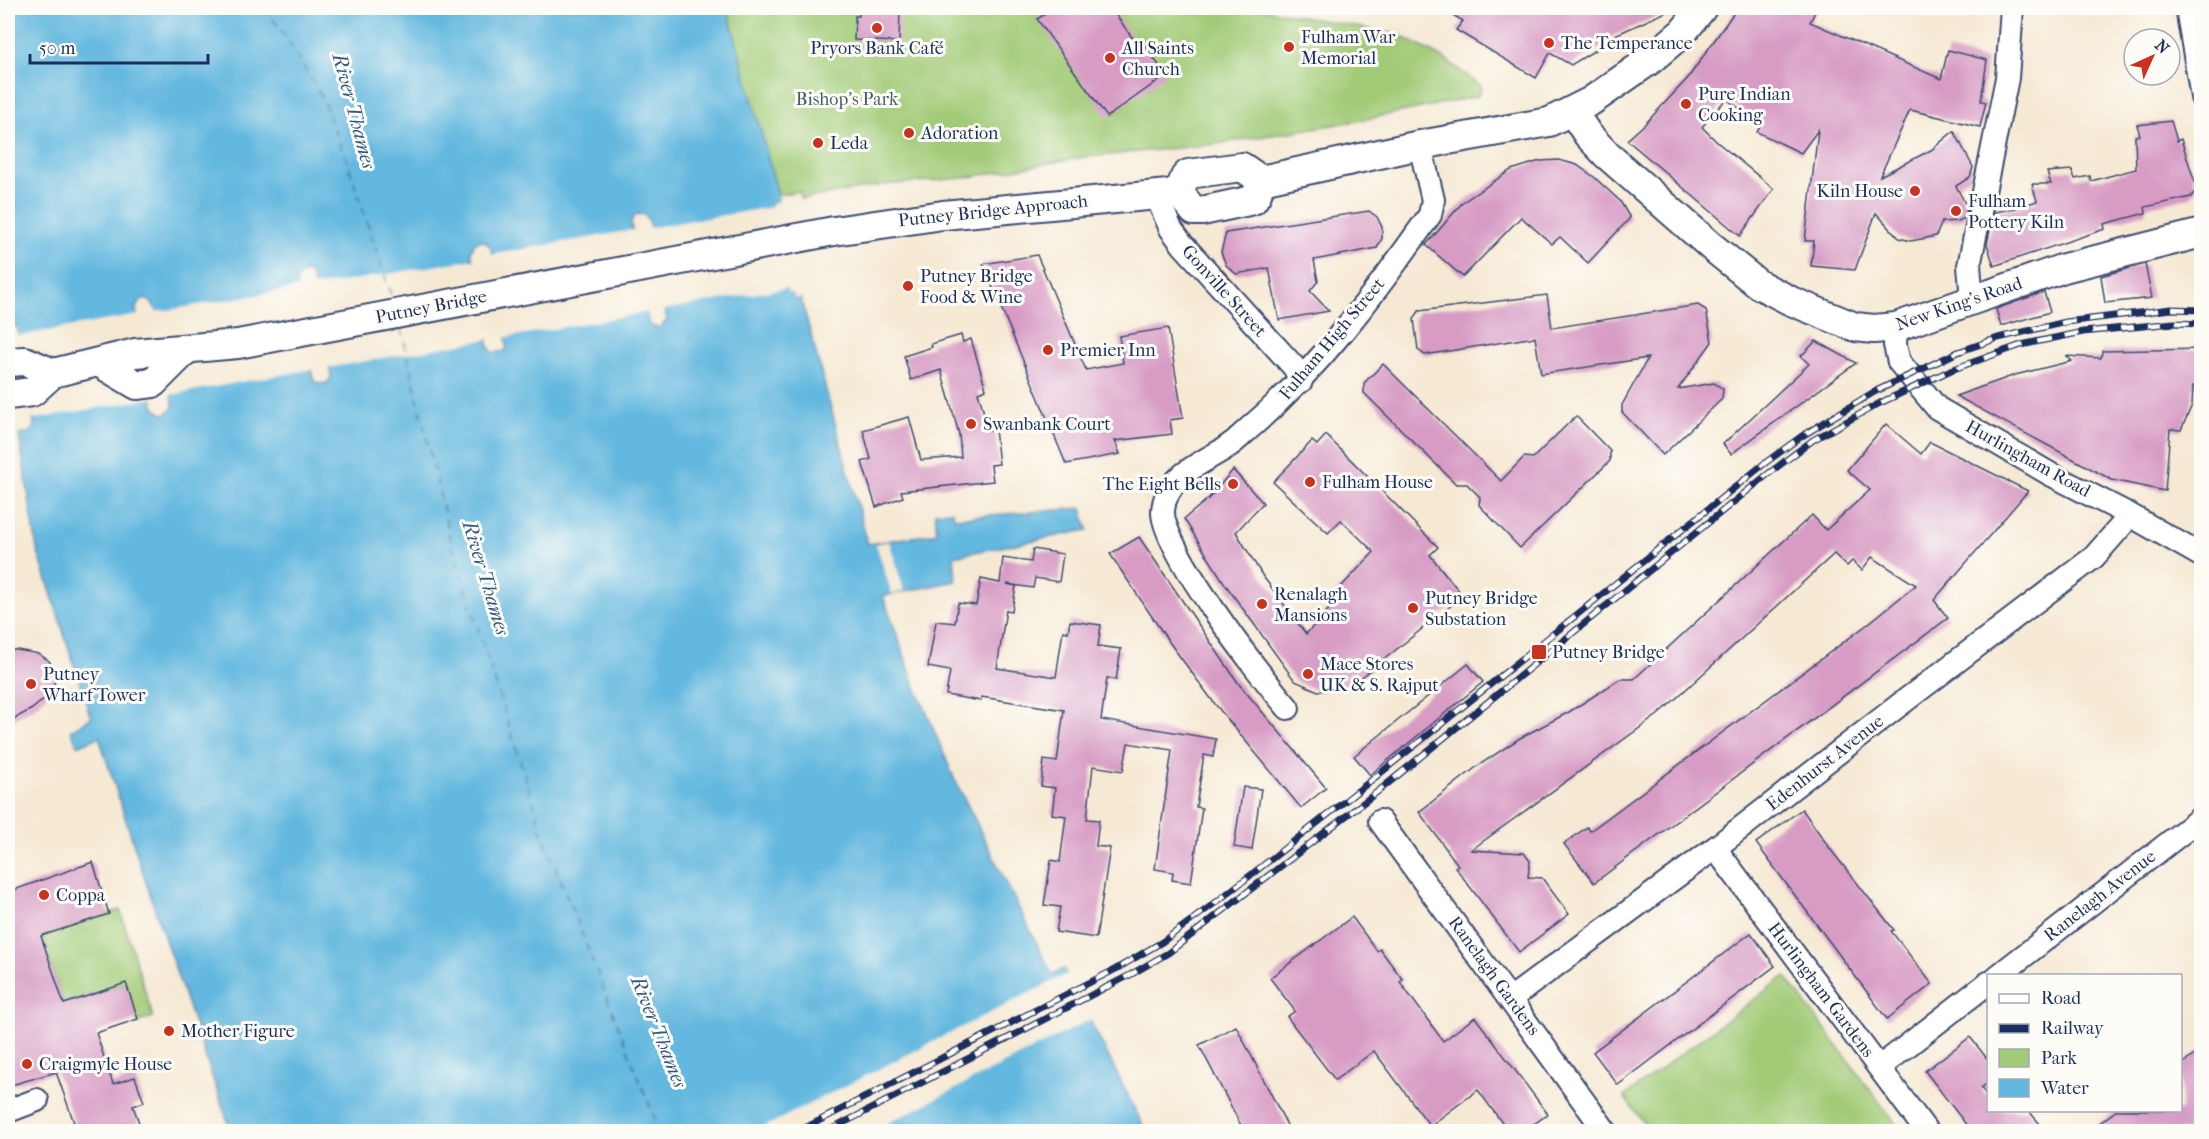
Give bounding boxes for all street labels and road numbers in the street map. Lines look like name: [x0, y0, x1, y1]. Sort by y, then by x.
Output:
street label: Putney Bridge Approach: [897, 191, 1089, 231]
street label: Gonville Street: [1177, 241, 1271, 342]
street label: Fulham High Street: [1275, 273, 1389, 404]
street label: New King's Road: [1893, 273, 2025, 335]
street label: Putney Bridge: [374, 286, 488, 328]
street label: Hurlingham Road: [1962, 416, 2094, 502]
street label: Edenhurst Avenue: [1762, 711, 1888, 815]
street label: Ranelagh Avenue: [2040, 846, 2160, 946]
street label: Ranelagh Gardens: [1444, 912, 1544, 1040]
street label: Hurlingham Gardens: [1763, 918, 1879, 1062]

